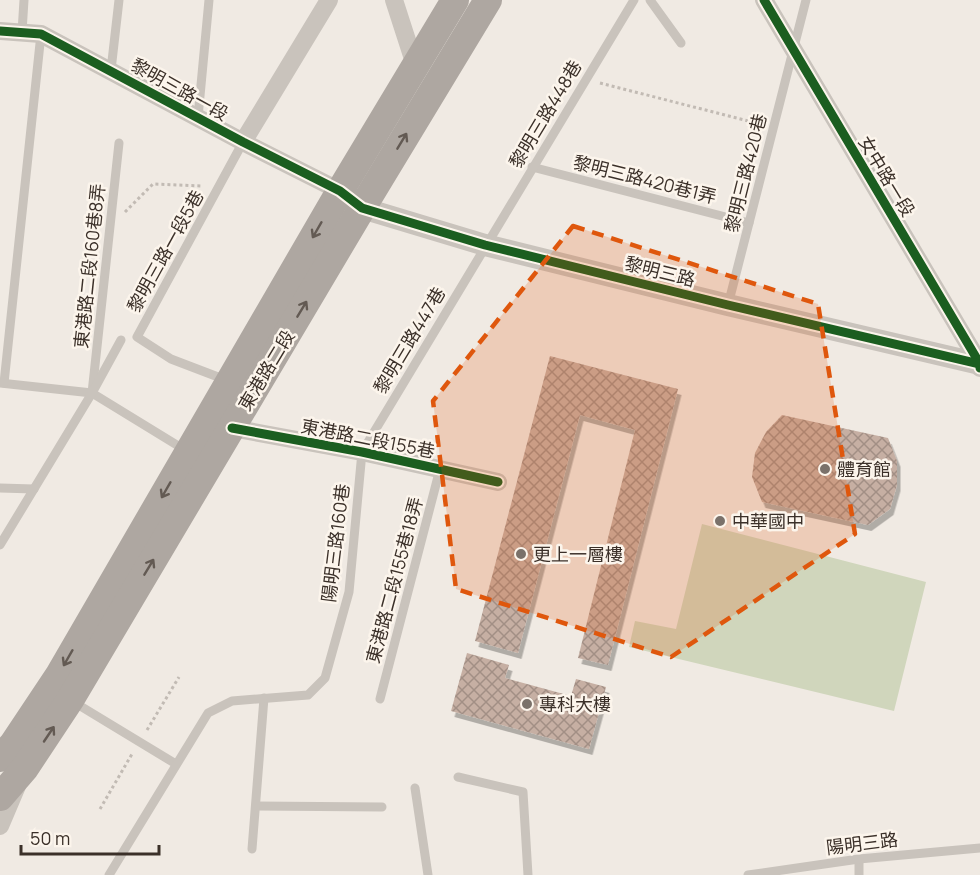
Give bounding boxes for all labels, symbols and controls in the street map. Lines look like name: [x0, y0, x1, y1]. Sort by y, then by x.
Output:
street label: 黎明三路一段: [127, 52, 233, 126]
street label: 黎明三路448巷: [503, 56, 587, 172]
street label: 黎明三路420巷: [719, 111, 771, 235]
street label: 女中路一段: [854, 131, 920, 221]
one-way arrow: [397, 133, 409, 150]
street label: 黎明三路420巷1弄: [571, 150, 719, 208]
street label: 東港路二段160巷8弄: [68, 182, 110, 350]
street label: 黎明三路一段5巷: [121, 186, 209, 316]
one-way arrow: [311, 222, 323, 239]
street label: 黎明三路: [622, 251, 698, 291]
street label: 黎明三路447巷: [368, 282, 450, 398]
one-way arrow: [297, 301, 309, 318]
street label: 東港路二段: [233, 325, 299, 415]
street label: 東港路二段155巷: [299, 413, 437, 463]
place label: 體育館: [837, 457, 891, 481]
marker: 體育館: [818, 462, 832, 476]
one-way arrow: [160, 481, 172, 498]
street label: 陽明三路160巷: [316, 482, 354, 604]
street label: 東港路二段155巷18弄: [360, 494, 428, 666]
place label: 中華國中: [732, 509, 804, 533]
marker: 中華國中: [713, 514, 727, 528]
place label: 更上一層樓: [533, 542, 623, 566]
marker: 更上一層樓: [514, 547, 528, 561]
one-way arrow: [144, 559, 156, 576]
one-way arrow: [62, 650, 74, 667]
place label: 專科大樓: [539, 692, 611, 716]
marker: 專科大樓: [520, 697, 534, 711]
one-way arrow: [43, 726, 55, 742]
scale bar: [21, 818, 159, 856]
text: 50 m: [30, 826, 70, 850]
street label: 陽明三路: [825, 827, 899, 859]

